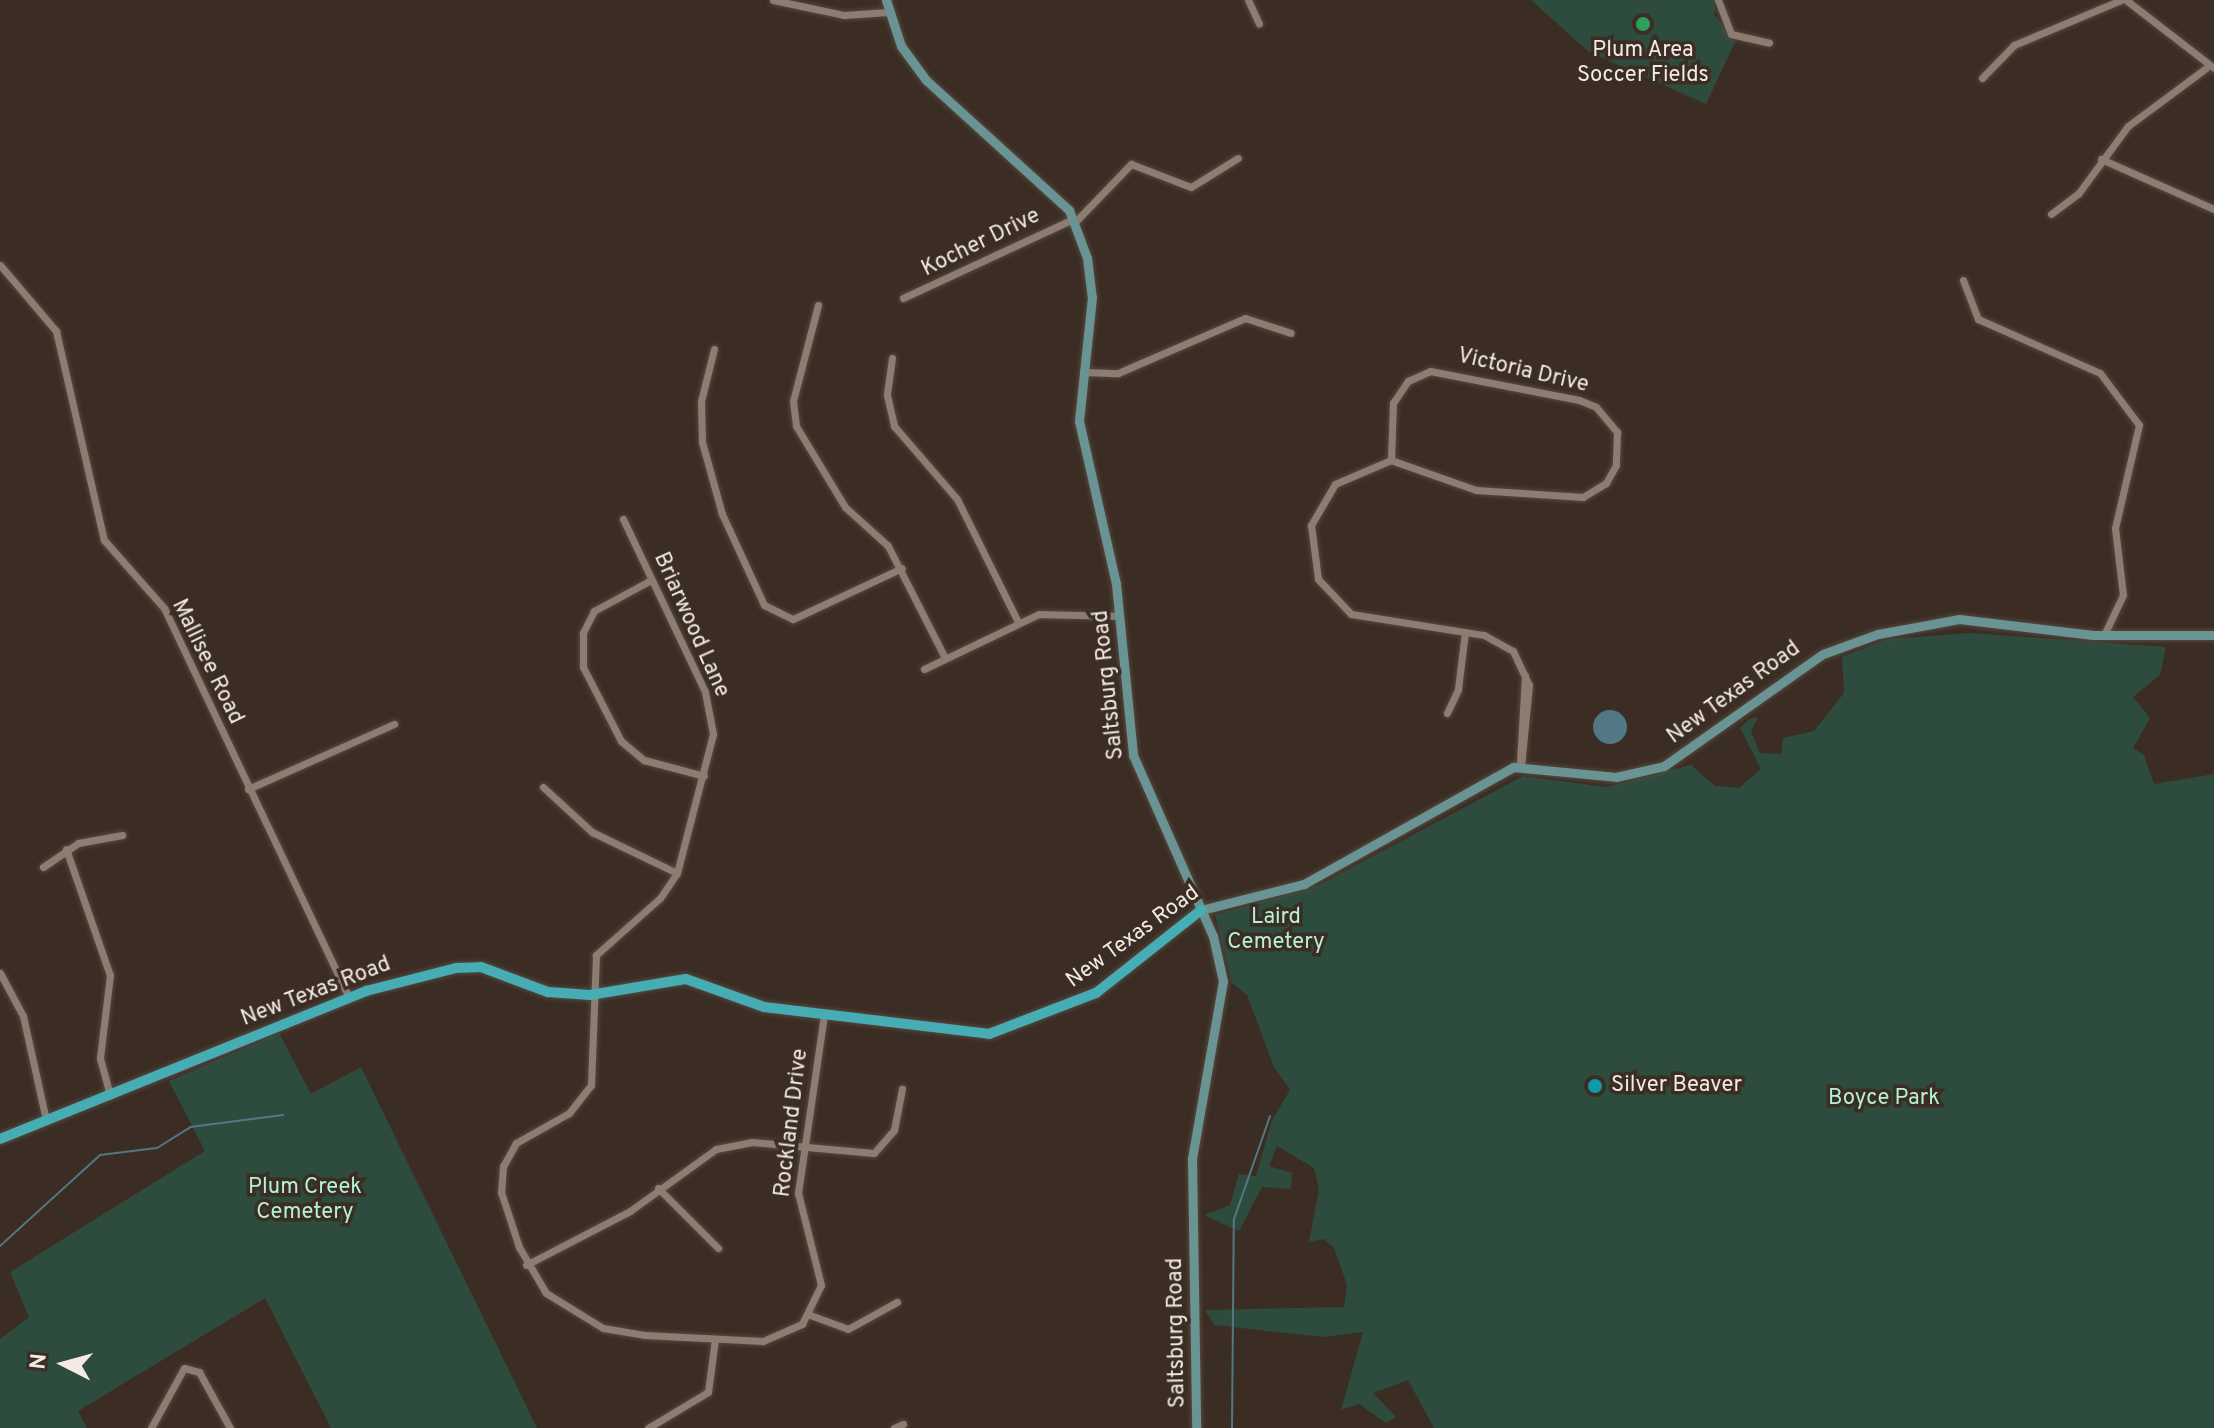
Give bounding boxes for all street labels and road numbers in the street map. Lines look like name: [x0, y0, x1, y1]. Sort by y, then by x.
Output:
street label: Kocher Drive: [918, 203, 1044, 283]
street label: Victoria Drive: [1455, 343, 1591, 399]
street label: Briarwood Lane: [647, 548, 735, 702]
street label: Mallisee Road: [165, 595, 249, 729]
street label: Saltsburg Road: [1088, 609, 1130, 761]
street label: New Texas Road: [1662, 636, 1806, 750]
street label: New Texas Road: [1061, 880, 1205, 994]
street label: New Texas Road: [237, 951, 395, 1033]
street label: Rockland Drive: [770, 1047, 814, 1199]
street label: Saltsburg Road: [1162, 1258, 1192, 1408]

